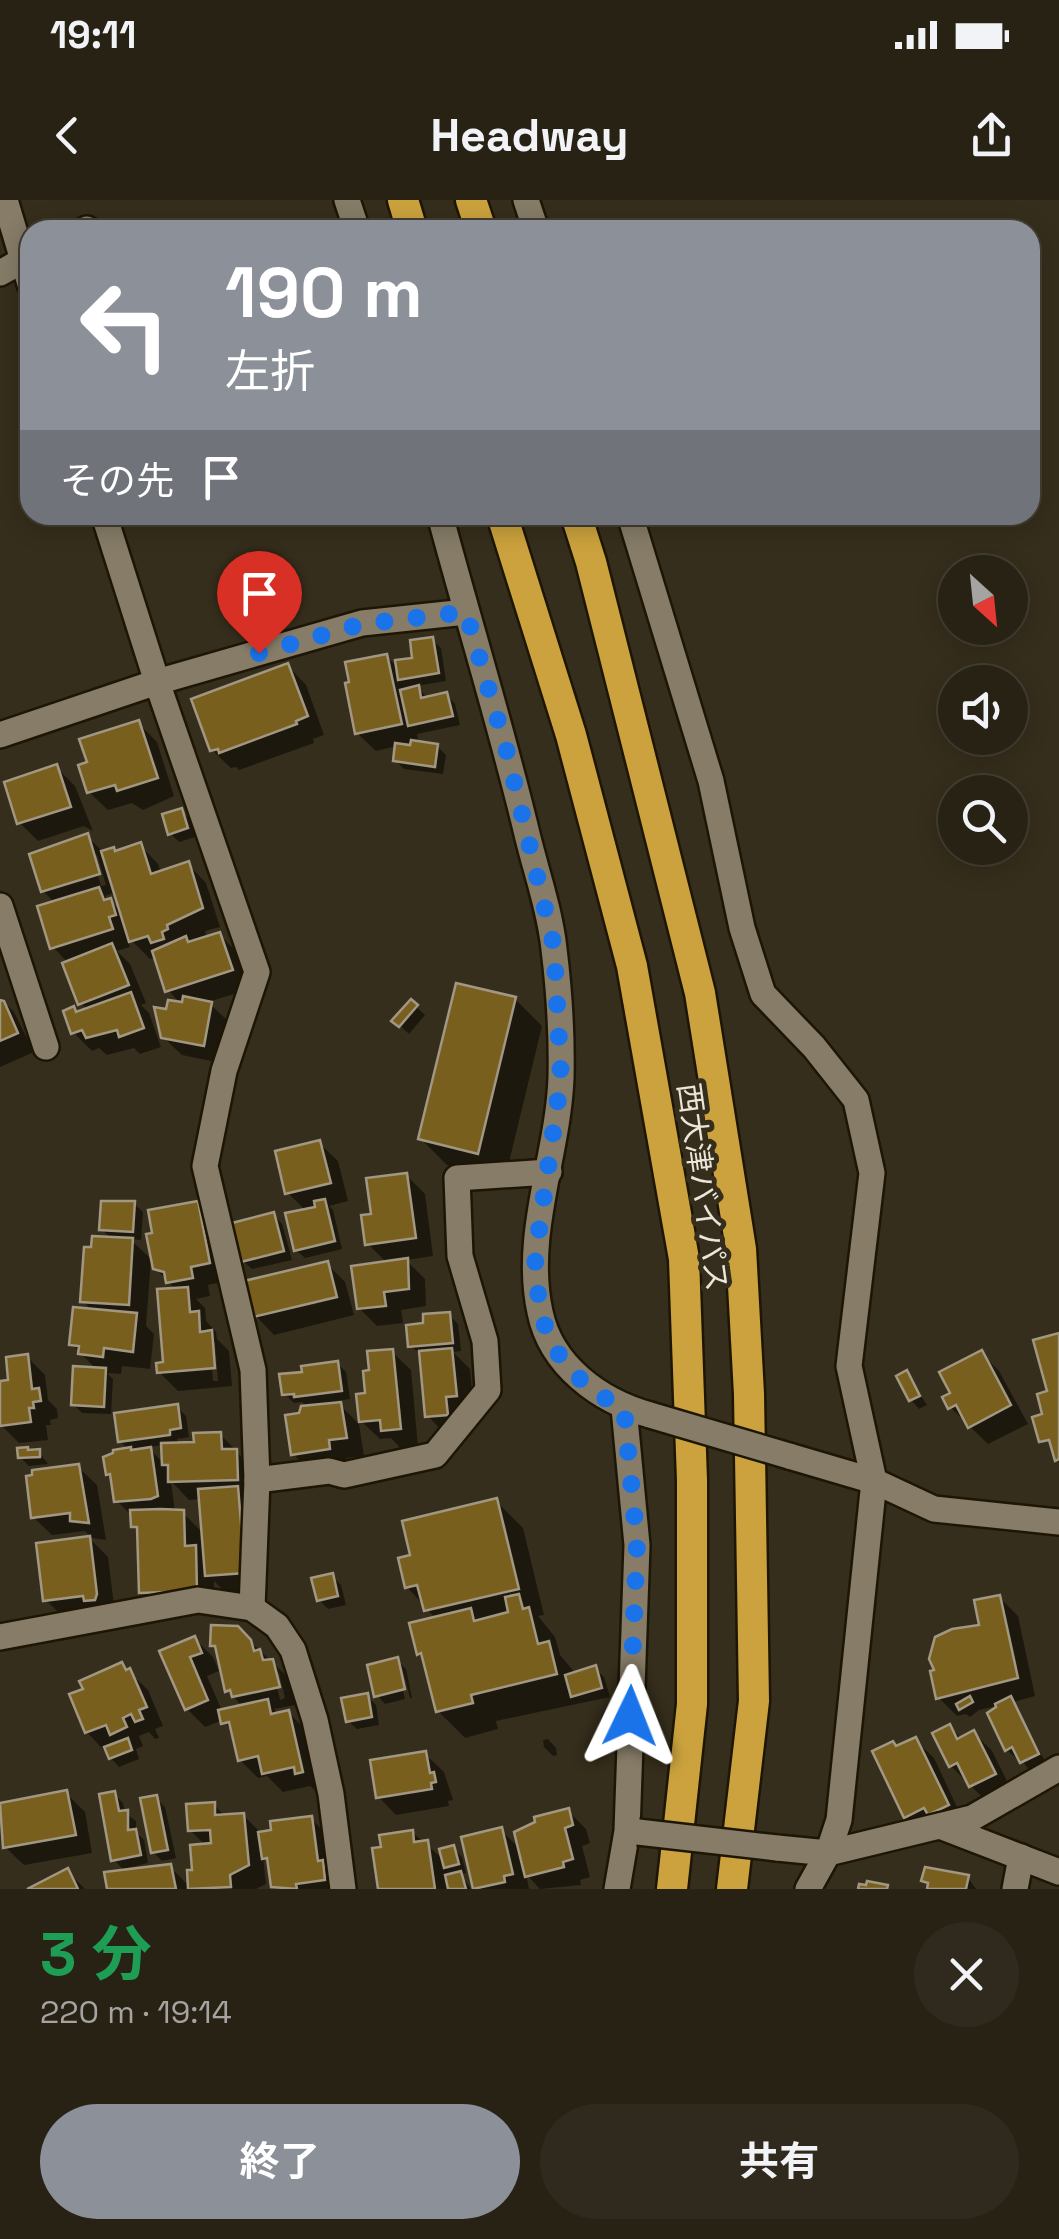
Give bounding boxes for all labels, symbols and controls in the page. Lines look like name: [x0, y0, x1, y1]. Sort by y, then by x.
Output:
text: 19:11: [50, 11, 136, 59]
text: Headway: [430, 107, 629, 164]
icon: back: [40, 108, 95, 163]
icon: share: [964, 108, 1019, 163]
text: 190 m: [225, 248, 423, 337]
icon: left: [60, 260, 190, 390]
text: 左折: [225, 343, 315, 400]
icon: arrive: [194, 450, 249, 505]
text: その先: [60, 457, 174, 505]
pin: [217, 551, 302, 654]
north arrow: [938, 555, 1028, 645]
map controls: [938, 555, 1028, 865]
icon: arrive: [232, 566, 287, 621]
button: sound: [938, 665, 1028, 755]
button: search: [938, 775, 1028, 865]
street label: 西大津バイパス: [669, 1081, 737, 1293]
position arrow: [578, 1664, 682, 1768]
text: 3 分: [40, 1916, 152, 1993]
button: close: [914, 1922, 1019, 2027]
text: 220 m · 19:14: [40, 1992, 232, 2032]
button: 終了: [40, 2104, 520, 2219]
button: 共有: [540, 2104, 1019, 2219]

